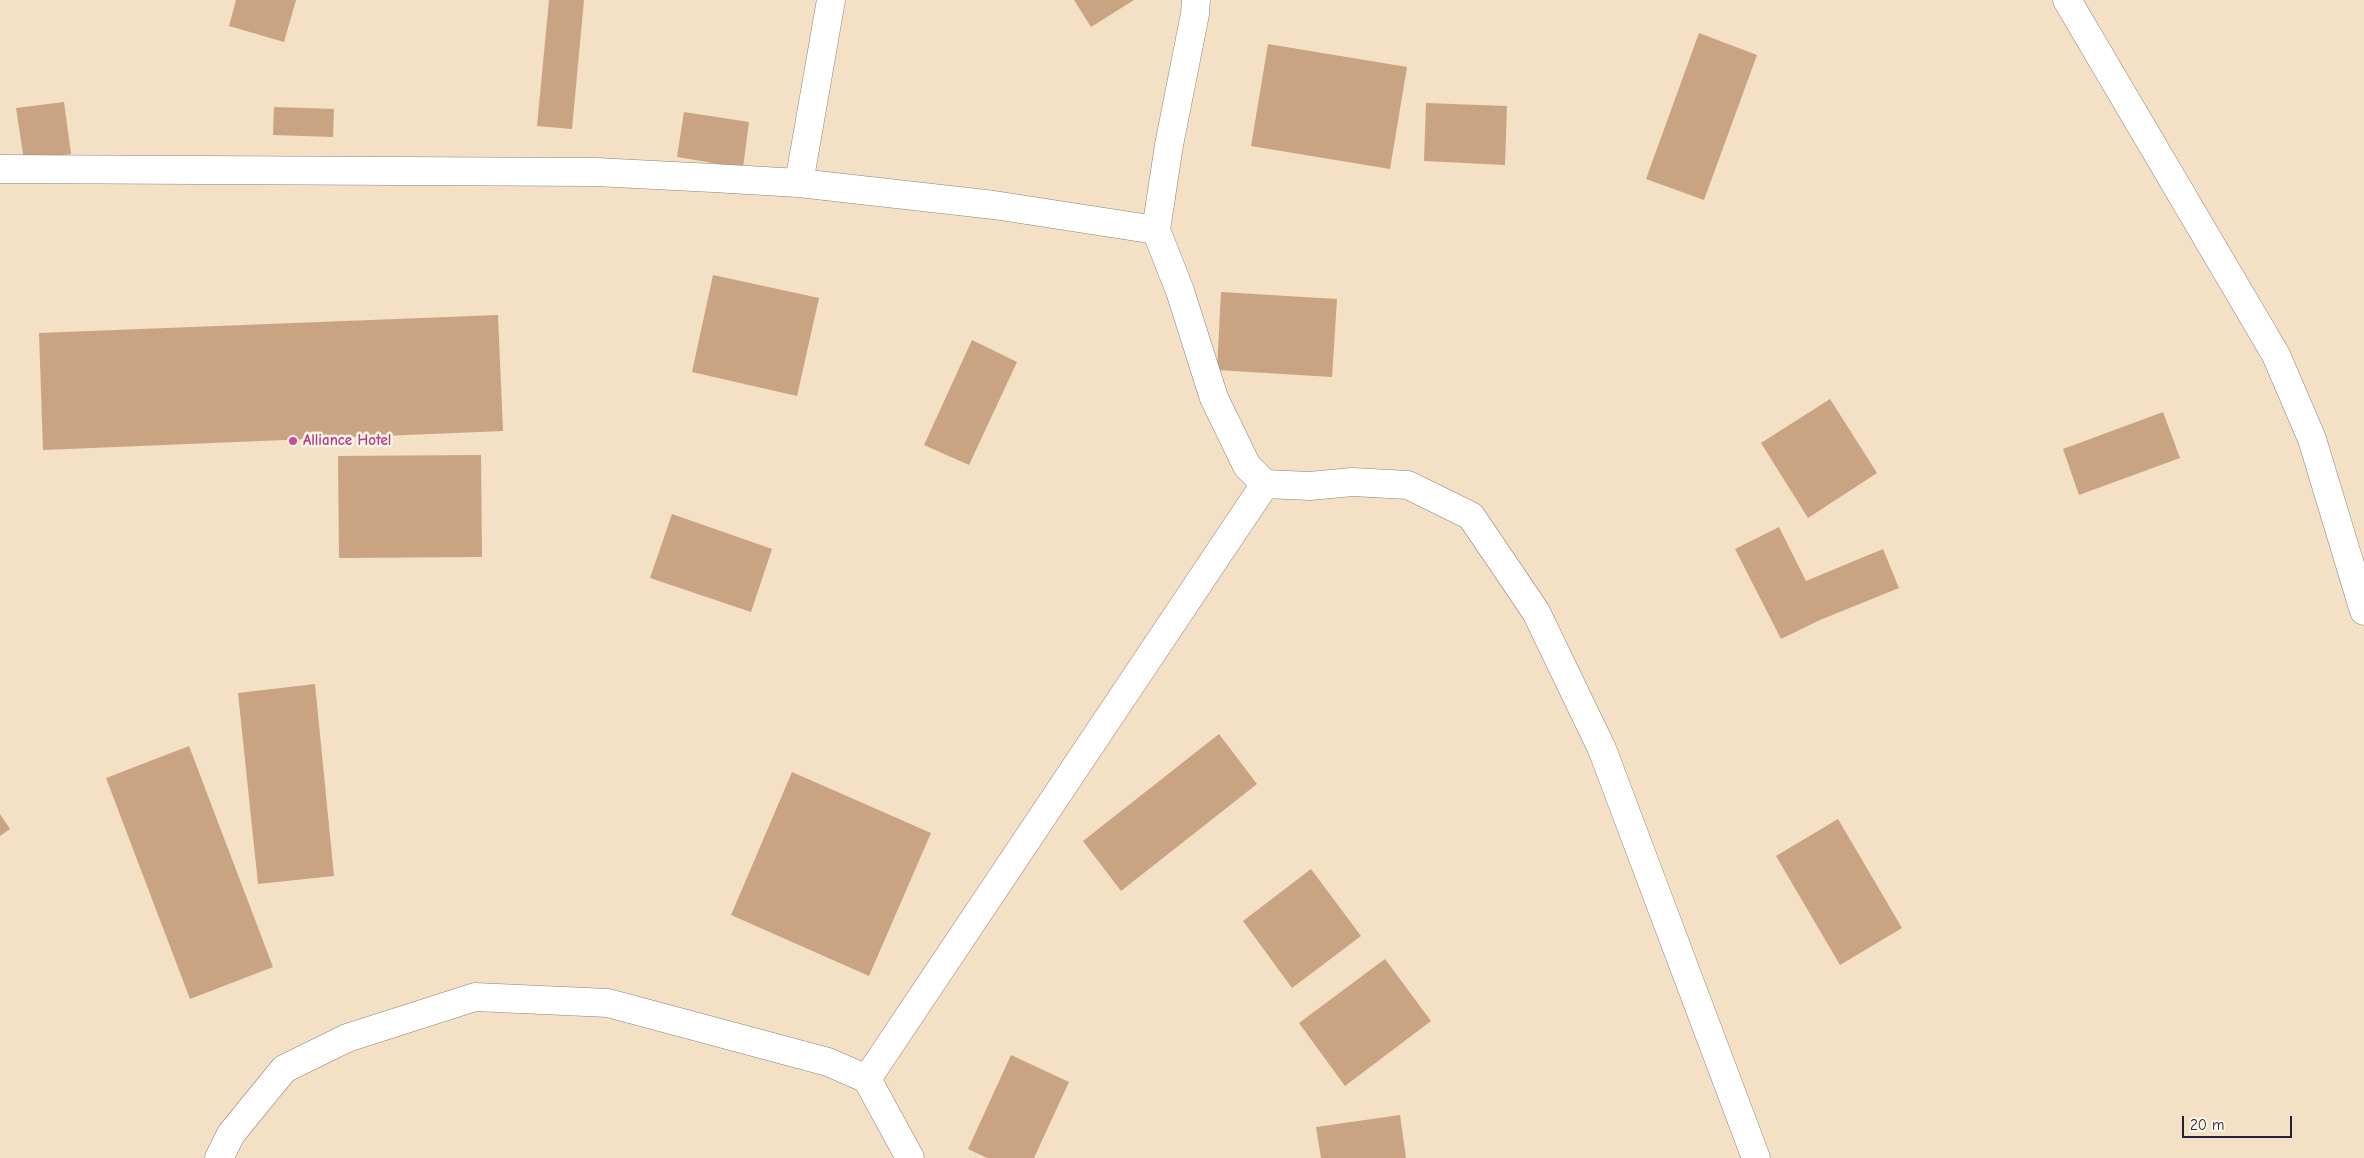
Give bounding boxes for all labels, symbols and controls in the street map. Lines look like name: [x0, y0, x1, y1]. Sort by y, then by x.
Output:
place label: Alliance Hotel: [303, 432, 391, 450]
marker: Alliance Hotel: [287, 435, 299, 447]
scale bar: [2184, 1106, 2294, 1138]
text: 20 m: [2190, 1116, 2224, 1134]

